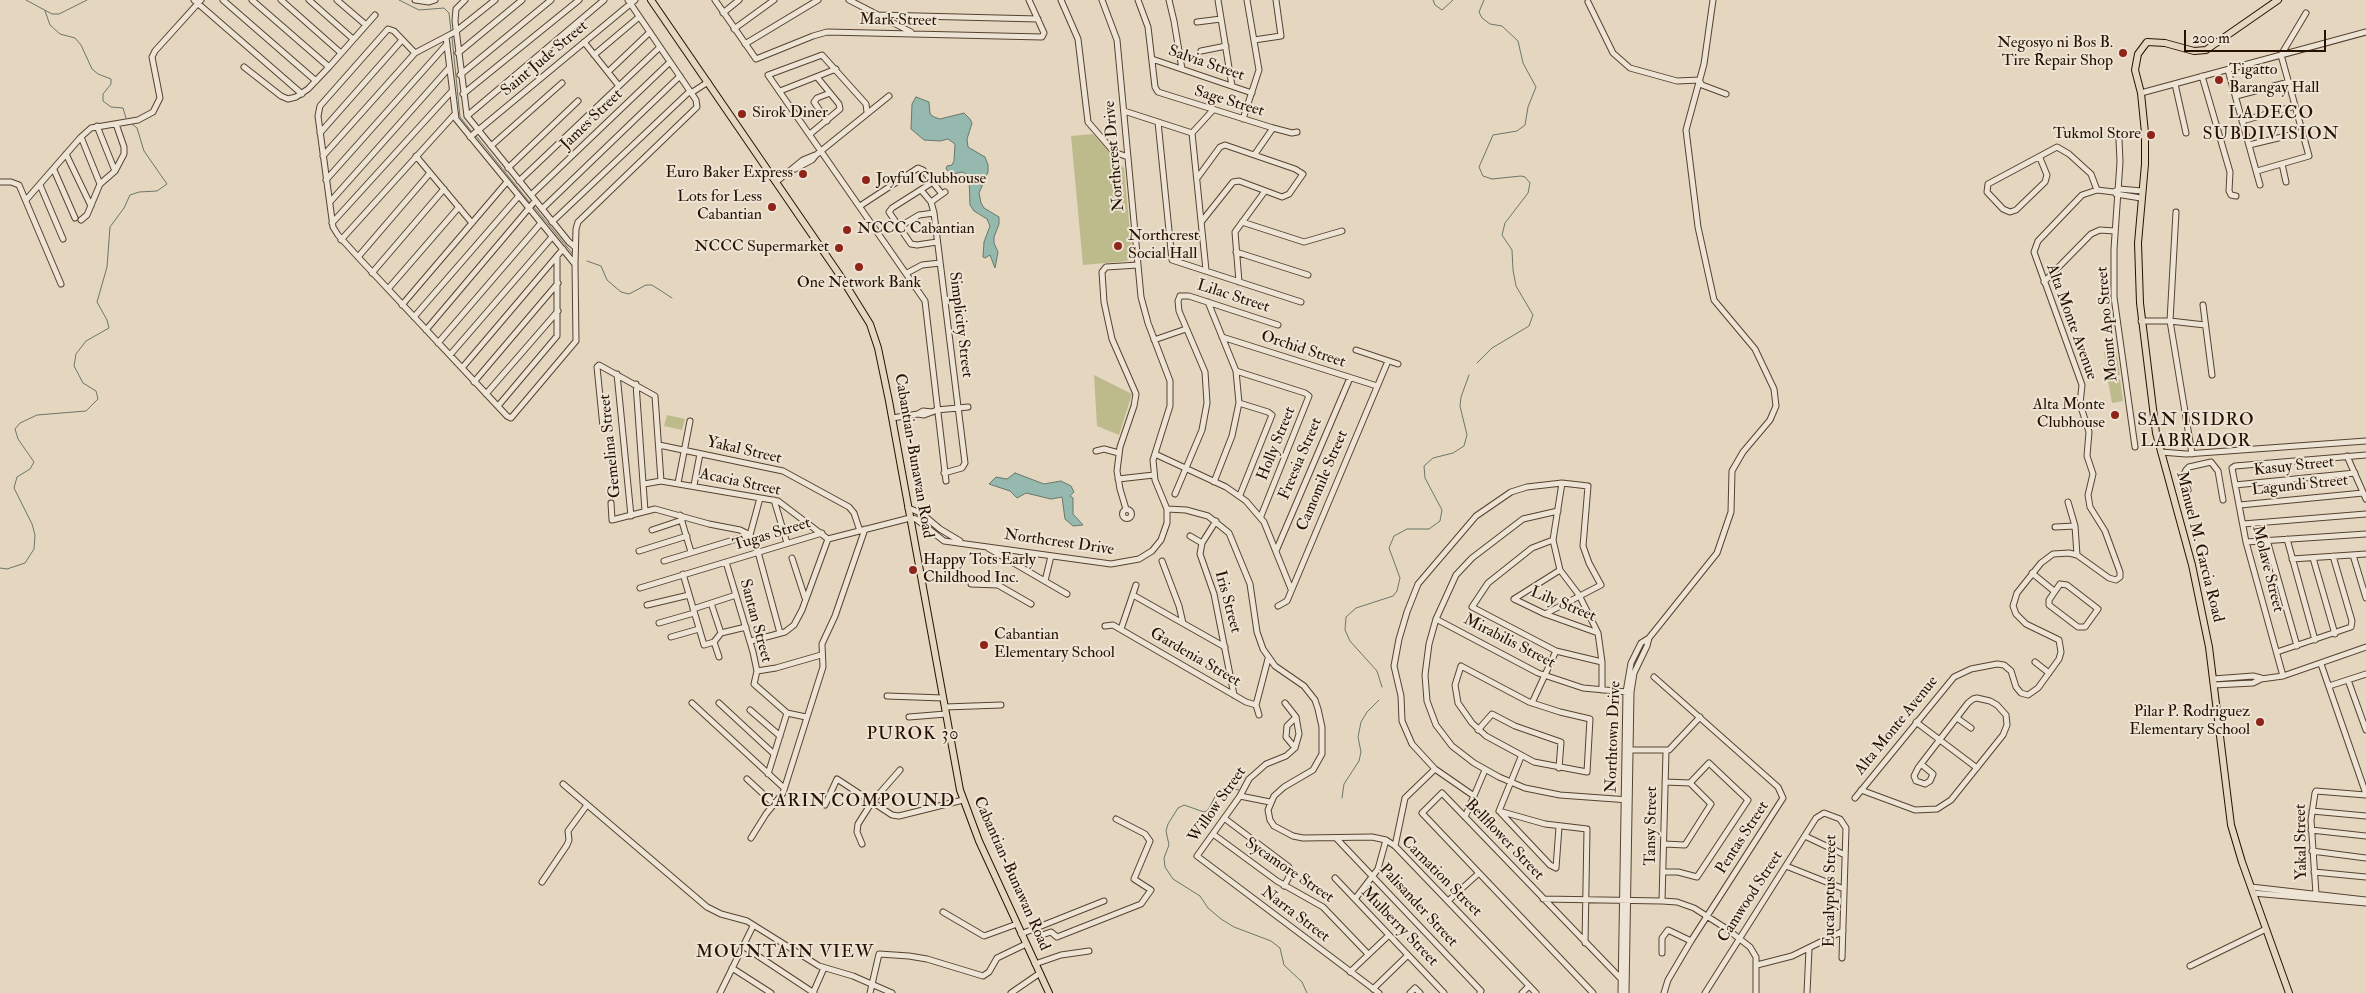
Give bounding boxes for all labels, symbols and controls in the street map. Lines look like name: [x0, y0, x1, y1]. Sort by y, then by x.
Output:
street label: Mark Street: [859, 11, 937, 31]
street label: Saint Jude Street: [498, 17, 592, 101]
scale bar: [2186, 20, 2328, 52]
text: 200 m: [2192, 29, 2230, 48]
place label: Negosyo ni Bos B. Tire Repair Shop: [1997, 34, 2113, 72]
street label: Salvia Street: [1165, 42, 1247, 86]
marker: Negosyo ni Bos B. Tire Repair Shop: [2117, 47, 2129, 59]
place label: Tigatto Barangay Hall: [2229, 61, 2319, 99]
marker: Tigatto Barangay Hall: [2213, 74, 2225, 86]
street label: Sage Street: [1192, 82, 1266, 122]
street label: James Street: [557, 86, 627, 154]
street label: Northcrest Drive: [1101, 100, 1129, 212]
district label: LADECO SUBDIVISION: [2201, 103, 2341, 146]
place label: Sirok Diner: [752, 104, 828, 124]
marker: Sirok Diner: [736, 108, 748, 120]
place label: Tukmol Store: [2053, 125, 2141, 145]
marker: Tukmol Store: [2145, 129, 2157, 141]
place label: Euro Baker Express: [666, 164, 793, 184]
marker: Euro Baker Express: [797, 168, 809, 180]
place label: Joyful Clubhouse: [876, 170, 986, 190]
marker: Joyful Clubhouse: [860, 174, 872, 186]
place label: Lots for Less Cabantian: [677, 188, 762, 226]
marker: Lots for Less Cabantian: [766, 201, 778, 213]
place label: NCCC Cabantian: [857, 220, 975, 240]
marker: NCCC Cabantian: [841, 224, 853, 236]
place label: Northcrest Social Hall: [1128, 227, 1199, 265]
place label: NCCC Supermarket: [694, 238, 829, 258]
marker: Northcrest Social Hall: [1112, 240, 1124, 252]
marker: NCCC Supermarket: [833, 242, 845, 254]
marker: One Network Bank: [853, 261, 865, 273]
street label: Alta Monte Avenue: [2041, 261, 2101, 383]
street label: Mount Apo Street: [2093, 266, 2123, 382]
street label: Simplicity Street: [944, 271, 976, 379]
place label: One Network Bank: [797, 274, 921, 294]
street label: Lilac Street: [1194, 276, 1272, 318]
street label: Orchid Street: [1258, 327, 1348, 373]
street label: Cabantian-Bunawan Road: [889, 372, 937, 540]
street label: Gemelina Street: [596, 393, 626, 499]
place label: Alta Monte Clubhouse: [2033, 396, 2105, 434]
street label: Holly Street: [1254, 404, 1300, 484]
marker: Alta Monte Clubhouse: [2109, 409, 2121, 421]
district label: SAN ISIDRO LABRADOR: [2136, 410, 2256, 452]
street label: Freesia Street: [1275, 415, 1327, 503]
street label: Camomile Street: [1293, 428, 1353, 534]
street label: Yakal Street: [705, 433, 783, 469]
street label: Kasuy Street: [2253, 453, 2335, 481]
street label: Acacia Street: [698, 465, 782, 501]
street label: Manuel M. Garcia Road: [2171, 470, 2227, 624]
street label: Lagundi Street: [2251, 471, 2349, 501]
street label: Tugas Street: [731, 514, 813, 556]
street label: Molave Street: [2247, 524, 2287, 614]
street label: Northcrest Drive: [1003, 526, 1115, 560]
place label: Happy Tots Early Childhood Inc.: [923, 551, 1036, 589]
marker: Happy Tots Early Childhood Inc.: [907, 564, 919, 576]
street label: Iris Street: [1209, 569, 1245, 635]
street label: Santan Street: [735, 577, 775, 665]
street label: Lily Street: [1527, 583, 1599, 627]
street label: Mirabilis Street: [1460, 611, 1558, 673]
street label: Gardenia Street: [1146, 624, 1244, 692]
place label: Cabantian Elementary School: [994, 626, 1115, 664]
marker: Cabantian Elementary School: [978, 639, 990, 651]
street label: Alta Monte Avenue: [1851, 673, 1943, 779]
street label: Northtown Drive: [1602, 681, 1626, 793]
place label: Pilar P. Rodriguez Elementary School: [2129, 703, 2250, 741]
marker: Pilar P. Rodriguez Elementary School: [2254, 716, 2266, 728]
district label: PUROK 30: [865, 724, 961, 746]
street label: Willow Street: [1185, 763, 1251, 847]
street label: Tansy Street: [1642, 786, 1662, 866]
district label: CARIN COMPOUND: [759, 791, 957, 813]
street label: Cabantian-Bunawan Road: [968, 794, 1054, 954]
street label: Bellflower Street: [1460, 795, 1548, 885]
street label: Pentas Street: [1712, 798, 1774, 878]
street label: Yakal Street: [2292, 804, 2312, 880]
street label: Carnation Street: [1397, 833, 1485, 921]
street label: Sycamore Street: [1241, 834, 1337, 908]
street label: Eucalyptus Street: [1820, 834, 1842, 948]
street label: Camwood Street: [1714, 848, 1788, 946]
street label: Palisander Street: [1375, 860, 1461, 952]
street label: Narra Street: [1257, 883, 1333, 947]
street label: Mulberry Street: [1356, 883, 1442, 971]
district label: MOUNTAIN VIEW: [694, 942, 876, 964]

